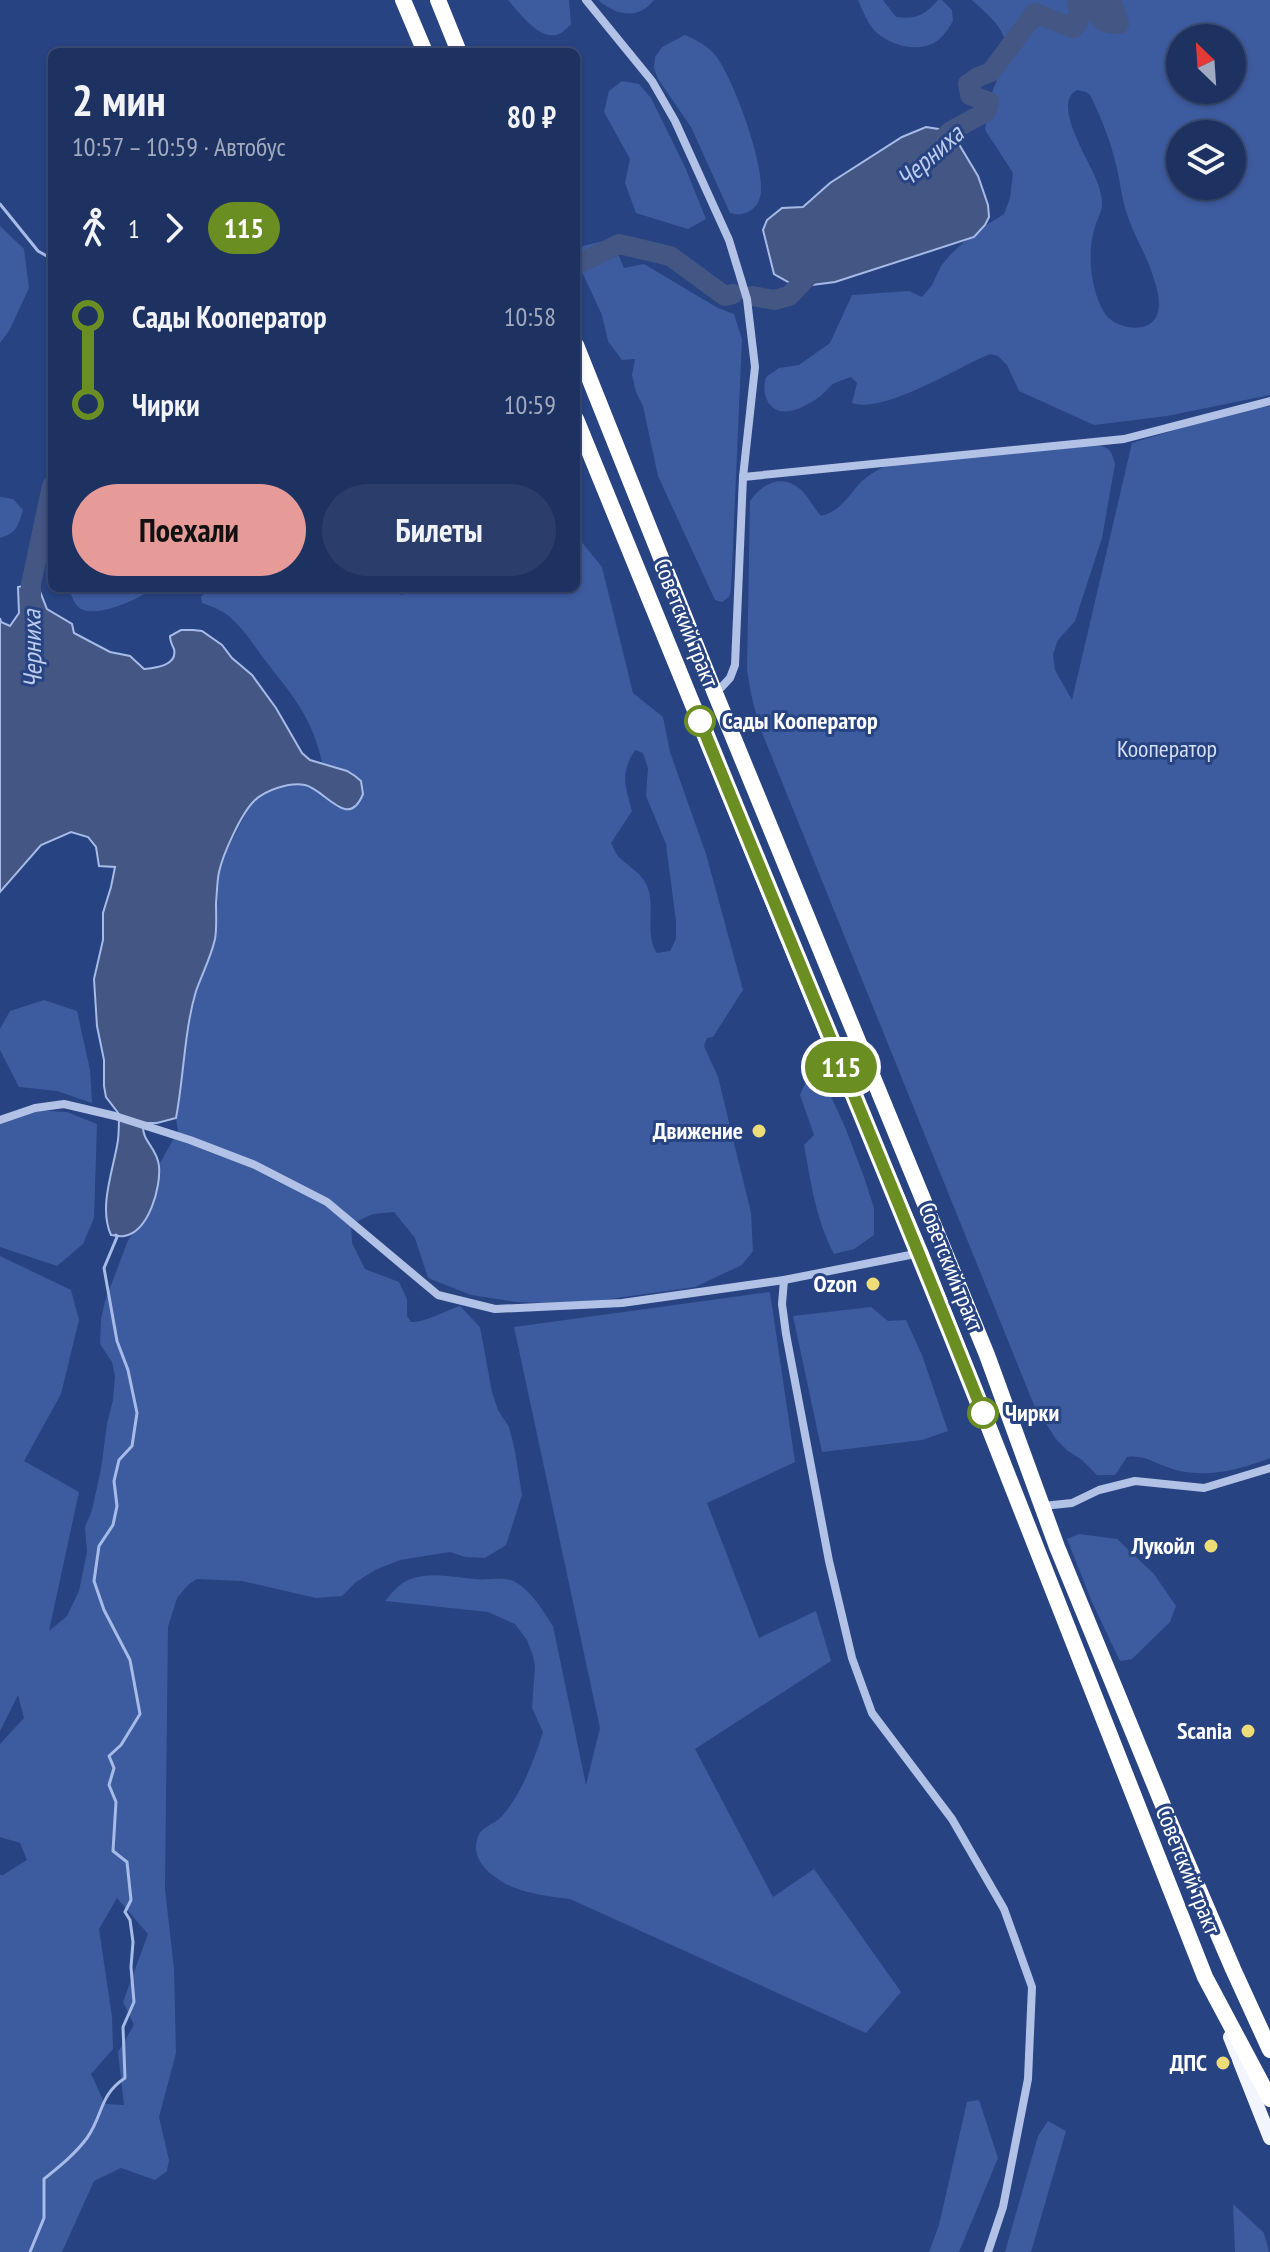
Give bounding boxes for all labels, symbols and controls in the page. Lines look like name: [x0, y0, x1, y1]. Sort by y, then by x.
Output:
north arrow: [1166, 24, 1246, 104]
map controls: [1166, 24, 1246, 200]
text: 2 мин: [72, 71, 166, 128]
text: 80 ₽: [507, 97, 556, 136]
water label: Черниха: [889, 116, 971, 194]
button: layers: [1166, 120, 1246, 200]
text: 10:57 – 10:59 · Автобус: [72, 130, 286, 163]
icon: walk: [72, 206, 116, 250]
icon: forward: [152, 206, 196, 250]
text: 115: [224, 209, 264, 246]
text: 1: [128, 212, 140, 245]
text: Сады Кооператор: [132, 297, 327, 336]
text: 10:58: [504, 300, 556, 333]
text: Чирки: [132, 385, 200, 424]
text: 10:59: [504, 388, 556, 421]
button: Поехали: [72, 484, 306, 576]
button: Билеты: [322, 484, 556, 576]
street label: Советский тракт: [647, 554, 726, 692]
water label: Черниха: [14, 608, 49, 689]
place label: Сады Кооператор: [722, 705, 878, 736]
marker: Сады Кооператор: [685, 706, 715, 736]
park label: Кооператор: [1117, 733, 1217, 764]
line badge: 115: [795, 1041, 887, 1093]
text: 115: [821, 1048, 861, 1085]
place label: Движение: [653, 1115, 743, 1146]
marker: Движение: [750, 1122, 768, 1140]
street label: Советский тракт: [912, 1198, 991, 1336]
place label: Ozon: [814, 1268, 857, 1299]
marker: Ozon: [864, 1275, 882, 1293]
place label: Чирки: [1005, 1397, 1059, 1428]
marker: Чирки: [968, 1398, 998, 1428]
place label: Лукойл: [1131, 1530, 1195, 1561]
marker: Лукойл: [1202, 1537, 1220, 1555]
place label: Scania: [1177, 1715, 1232, 1746]
marker: Scania: [1239, 1722, 1257, 1740]
street label: Советский тракт: [1149, 1801, 1228, 1939]
place label: ДПС: [1170, 2047, 1207, 2078]
marker: ДПС: [1214, 2054, 1232, 2072]

